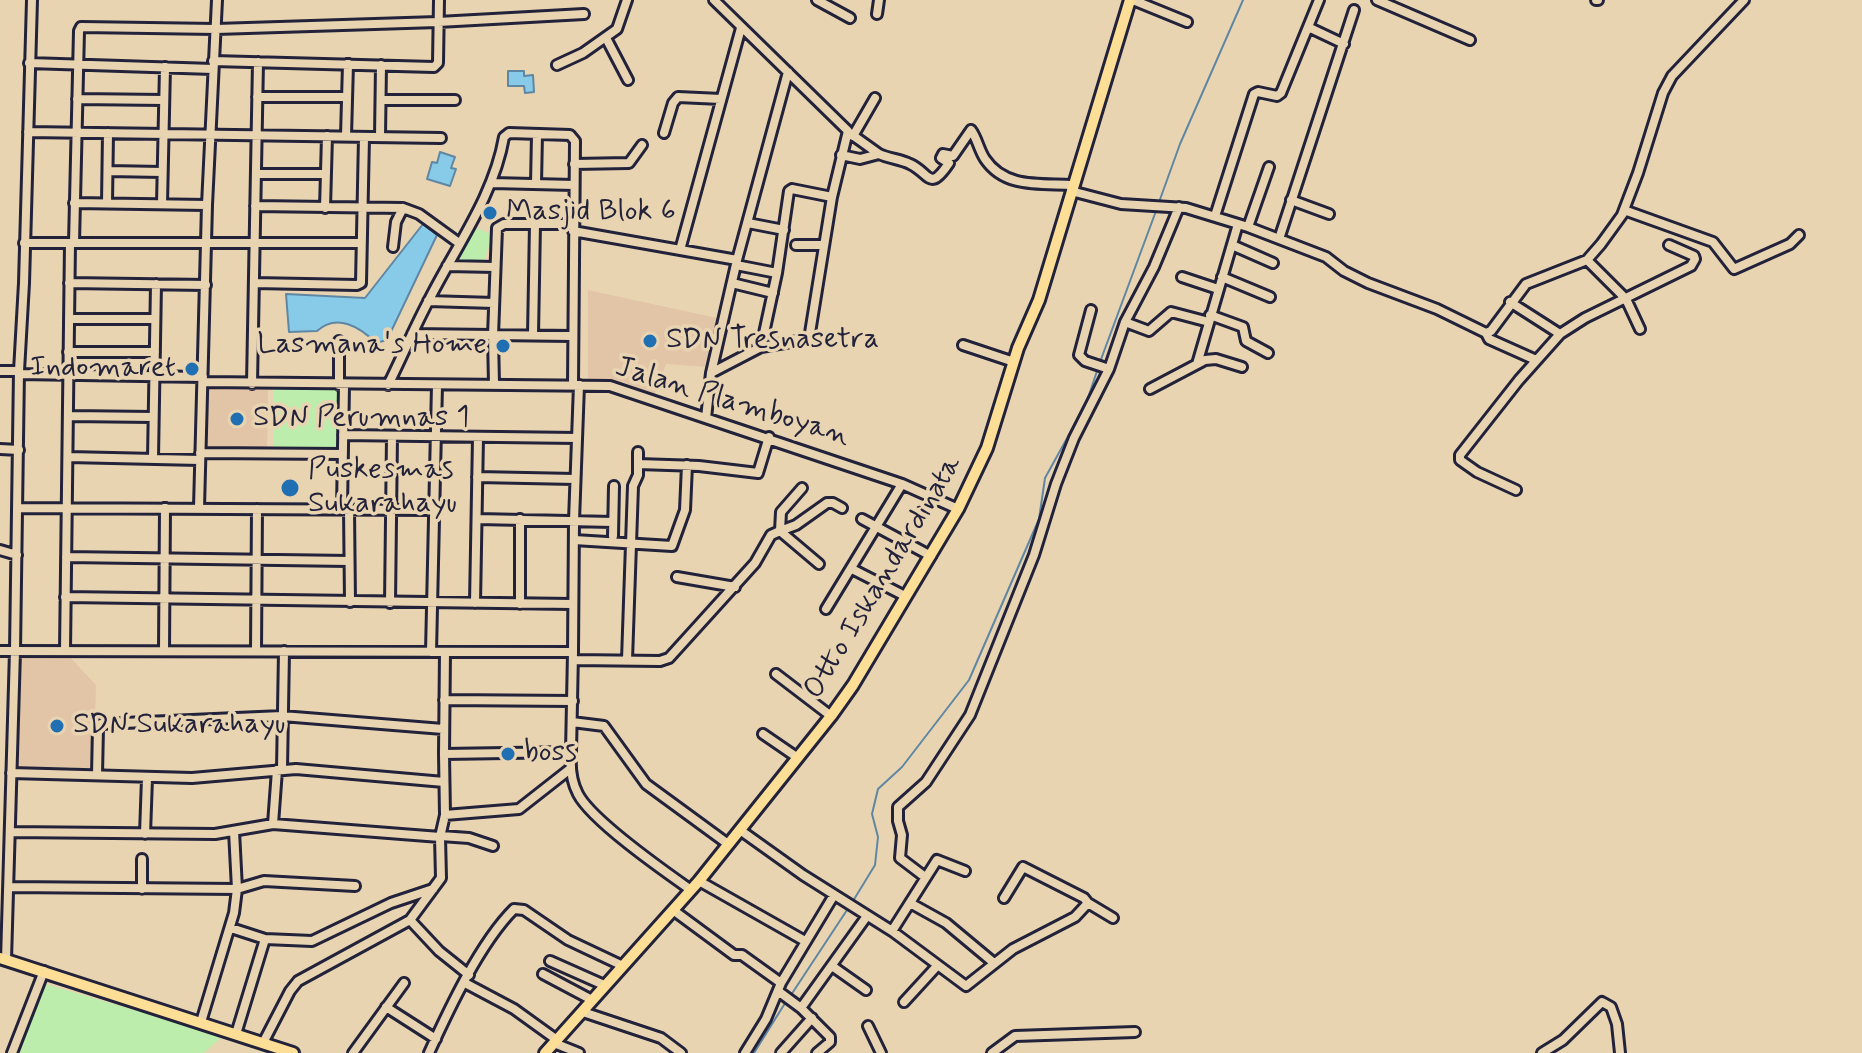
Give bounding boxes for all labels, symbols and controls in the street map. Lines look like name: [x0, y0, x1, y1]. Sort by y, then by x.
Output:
place label: Masjid Blok 6: [506, 195, 676, 231]
marker: Masjid Blok 6: [481, 204, 499, 222]
place label: SDN Tresnasetra: [666, 323, 879, 359]
place label: Lasmana's Home: [257, 328, 487, 364]
marker: SDN Tresnasetra: [641, 332, 659, 350]
marker: Lasmana's Home: [494, 337, 512, 355]
street label: Jalan Plamboyan: [611, 350, 853, 456]
place label: Indomaret: [30, 351, 176, 387]
marker: Indomaret: [183, 360, 201, 378]
place label: SDN Perumnas 1: [253, 401, 470, 437]
marker: SDN Perumnas 1: [228, 410, 246, 428]
street label: Otto Iskandardinata: [797, 450, 971, 706]
place label: Puskesmas Sukarahayu: [308, 453, 457, 524]
marker: Puskesmas Sukarahayu: [279, 477, 301, 499]
place label: SDN Sukarahayu: [73, 708, 285, 744]
marker: SDN Sukarahayu: [48, 717, 66, 735]
place label: boss: [524, 736, 577, 772]
marker: boss: [499, 745, 517, 763]

